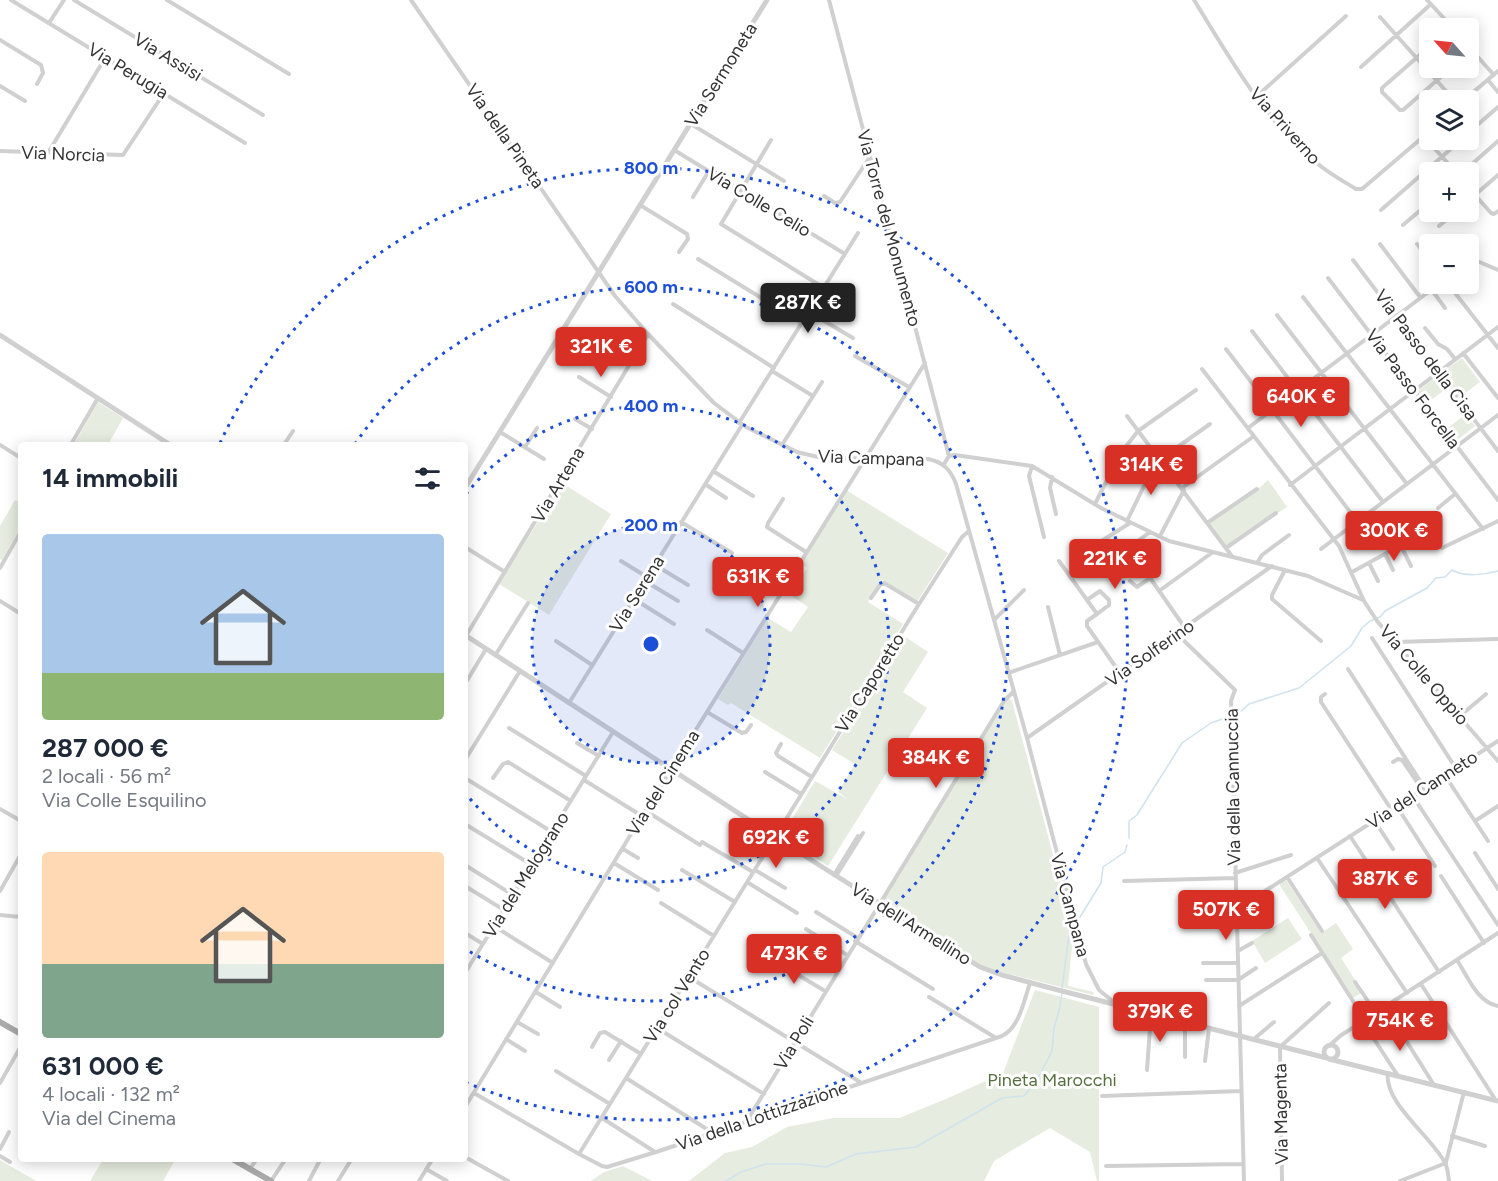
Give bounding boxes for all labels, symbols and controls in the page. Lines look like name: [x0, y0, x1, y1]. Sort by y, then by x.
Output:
north arrow: [1419, 18, 1479, 78]
map controls: [1419, 18, 1479, 294]
street label: Via Sermoneta: [680, 19, 762, 131]
street label: Via Assisi: [130, 28, 206, 86]
street label: Via Perugia: [84, 38, 172, 104]
street label: Via della Pineta: [461, 79, 549, 193]
street label: Via Priverno: [1245, 83, 1325, 169]
button: layers: [1419, 90, 1479, 150]
street label: Via Torre del Monumento: [852, 127, 926, 329]
street label: Via Norcia: [21, 142, 105, 166]
text: 800 m: [624, 157, 678, 179]
street label: Via Colle Celio: [703, 162, 815, 242]
button: +: [1419, 162, 1479, 222]
button: −: [1419, 234, 1479, 294]
text: 600 m: [624, 276, 678, 298]
pin: 287K €: [759, 283, 857, 334]
street label: Via Passo della Cisa: [1370, 285, 1482, 425]
text: 287K €: [775, 290, 841, 314]
street label: Via Passo Forcella: [1361, 325, 1465, 453]
pin: 321K €: [552, 327, 650, 378]
text: 321K €: [569, 334, 633, 358]
pin: 640K €: [1252, 377, 1350, 428]
text: 640K €: [1266, 384, 1336, 408]
text: 400 m: [624, 395, 678, 417]
street label: Via Artena: [527, 443, 589, 527]
street label: Via Campana: [817, 445, 925, 471]
pin: 314K €: [1102, 445, 1200, 496]
text: 314K €: [1119, 452, 1183, 476]
text: 14 immobili: [42, 462, 178, 494]
icon: filters: [411, 462, 444, 495]
pin: 300K €: [1345, 511, 1443, 562]
text: 200 m: [624, 514, 678, 536]
text: 300K €: [1359, 518, 1429, 542]
pin: 221K €: [1066, 539, 1164, 590]
text: 221K €: [1083, 546, 1147, 570]
street label: Via Serena: [605, 552, 669, 636]
pin: 631K €: [709, 557, 807, 608]
text: 631K €: [726, 564, 790, 588]
icon: home: [189, 573, 297, 681]
street label: Via Solferino: [1102, 614, 1198, 692]
street label: Via Colle Oppio: [1374, 620, 1474, 730]
street label: Via Caporetto: [831, 629, 909, 737]
centre of rings: [641, 634, 661, 654]
street label: Via della Cannuccia: [1221, 708, 1245, 866]
street label: Via del Cinema: [622, 726, 704, 840]
text: 287 000 €: [42, 732, 168, 764]
pin: 384K €: [887, 738, 985, 789]
text: 384K €: [902, 745, 970, 769]
street label: Via del Canneto: [1362, 746, 1482, 834]
text: 2 locali · 56 m²: [42, 764, 171, 788]
text: Via Colle Esquilino: [42, 788, 207, 812]
street label: Via del Melograno: [478, 808, 574, 942]
pin: 692K €: [727, 818, 825, 869]
text: 692K €: [743, 825, 809, 849]
street label: Via Campana: [1046, 851, 1094, 959]
pin: 387K €: [1336, 859, 1434, 910]
text: 387K €: [1352, 866, 1418, 890]
street label: Via dell'Armellino: [847, 878, 975, 970]
pin: 507K €: [1177, 890, 1275, 941]
icon: home: [189, 891, 297, 999]
text: 507K €: [1192, 897, 1260, 921]
pin: 473K €: [745, 934, 843, 985]
text: 473K €: [761, 941, 827, 965]
street label: Via col Vento: [639, 945, 715, 1047]
pin: 379K €: [1111, 992, 1209, 1043]
text: 379K €: [1127, 999, 1193, 1023]
pin: 754K €: [1351, 1001, 1449, 1052]
text: 754K €: [1366, 1008, 1434, 1032]
street label: Via Poli: [769, 1012, 819, 1074]
text: 631 000 €: [42, 1050, 164, 1082]
street label: Via Magenta: [1269, 1063, 1293, 1165]
park label: Pineta Marocchi: [987, 1069, 1117, 1091]
street label: Via della Lottizzazione: [673, 1076, 851, 1156]
text: 4 locali · 132 m²: [42, 1082, 180, 1106]
text: Via del Cinema: [42, 1106, 176, 1130]

